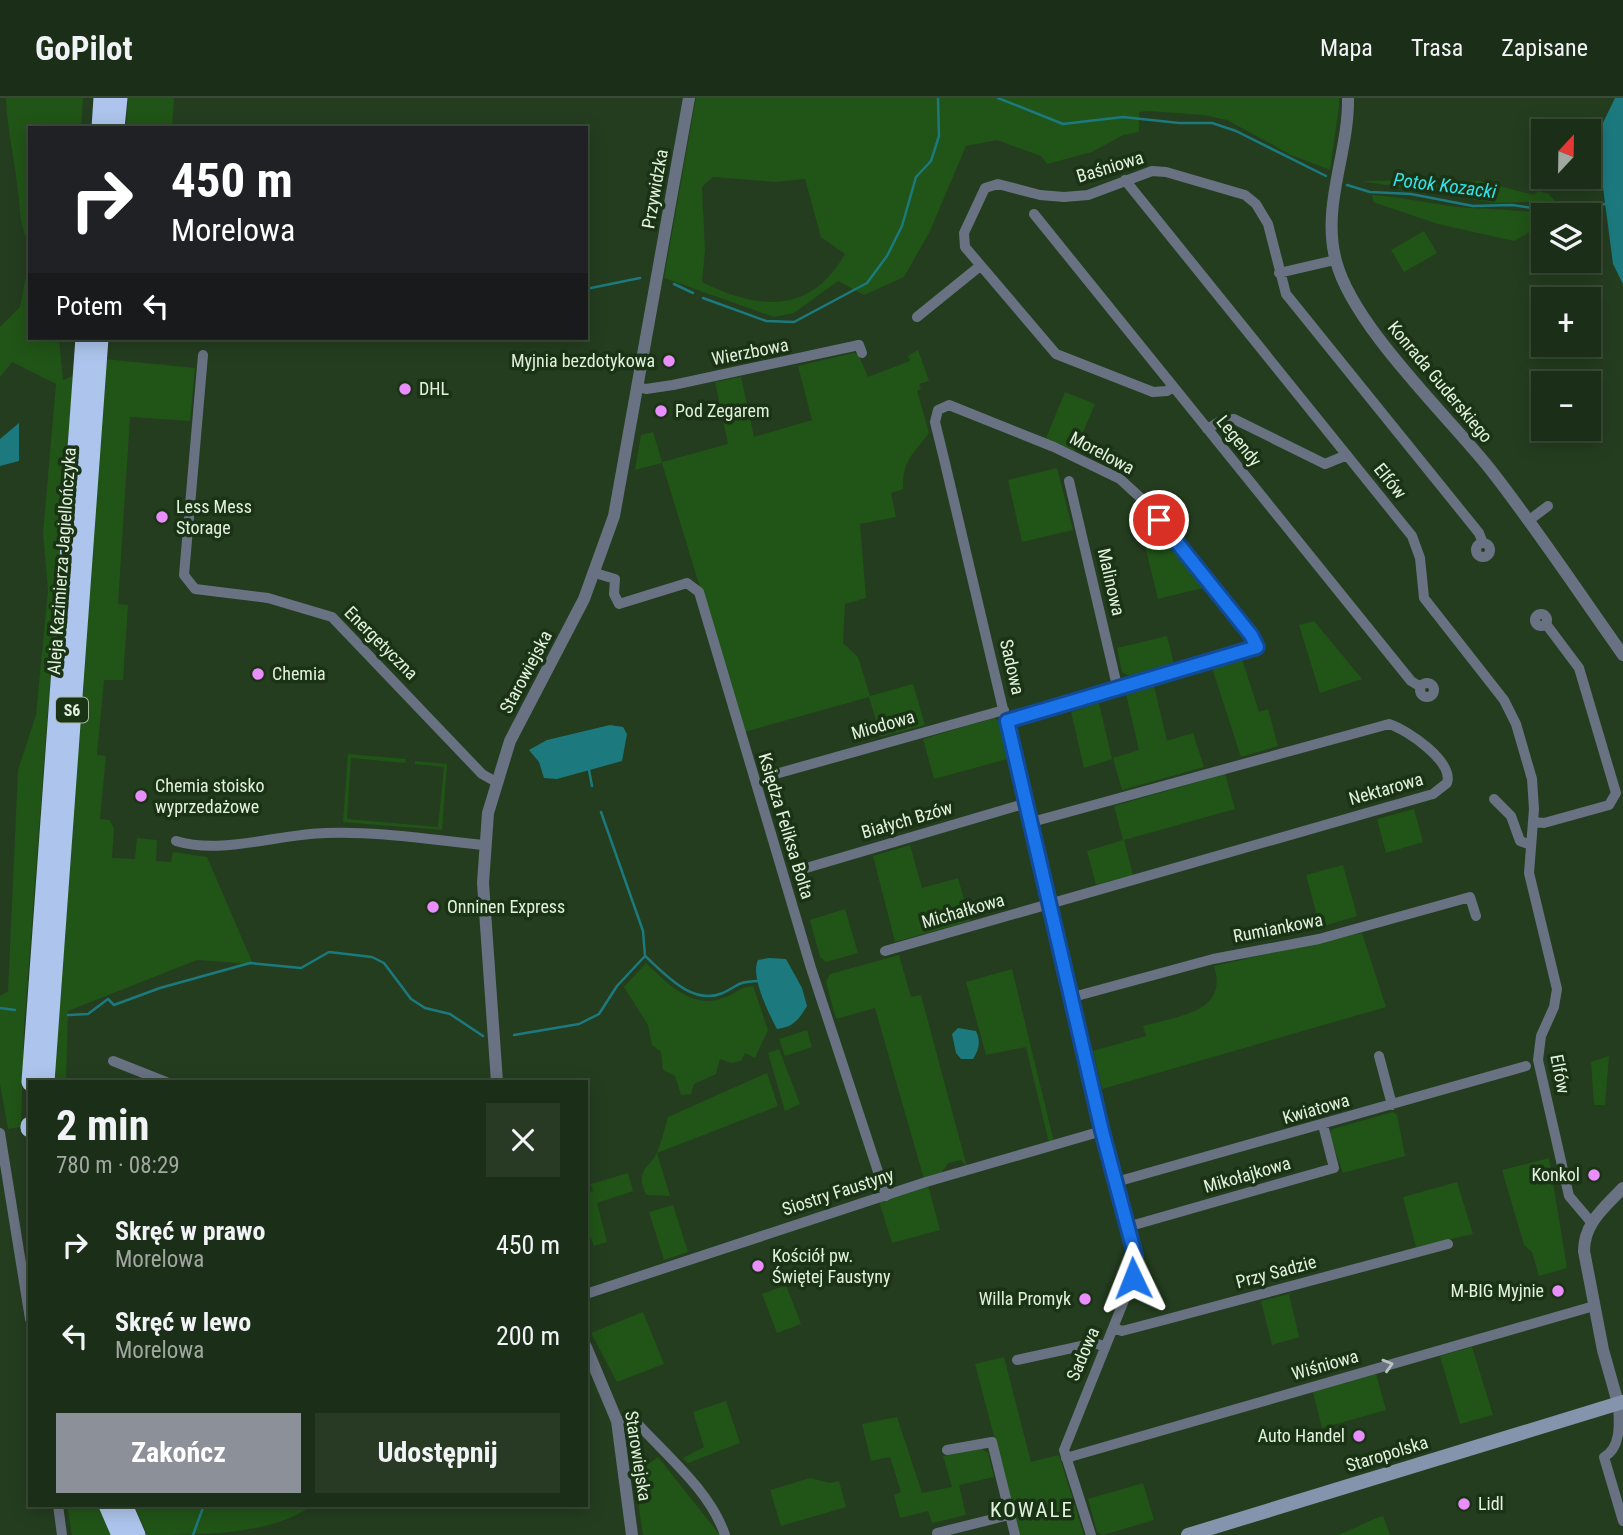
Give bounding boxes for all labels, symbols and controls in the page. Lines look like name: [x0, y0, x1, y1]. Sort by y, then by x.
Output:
text: GoPilot: [35, 29, 133, 68]
text: Mapa: [1320, 34, 1373, 62]
text: Trasa: [1411, 34, 1463, 62]
text: Zapisane: [1501, 34, 1588, 62]
north arrow: [1531, 119, 1601, 189]
map controls: [1531, 119, 1601, 441]
street label: Baśniowa: [1074, 146, 1146, 187]
street label: Przywidzka: [637, 148, 672, 230]
text: 450 m: [171, 152, 293, 209]
icon: right: [56, 154, 147, 245]
water label: Potok Kozacki: [1392, 168, 1498, 203]
button: layers: [1531, 203, 1601, 273]
text: Morelowa: [171, 211, 295, 249]
icon: left: [137, 287, 175, 325]
button: +: [1531, 287, 1601, 357]
text: Potem: [56, 291, 123, 321]
street label: Konrada Guderskiego: [1384, 317, 1497, 447]
street label: Wierzbowa: [710, 334, 790, 369]
place label: Myjnia bezdotykowa: [511, 350, 655, 371]
marker: Myjnia bezdotykowa: [661, 353, 677, 369]
button: −: [1531, 371, 1601, 441]
place label: DHL: [419, 378, 449, 399]
marker: DHL: [397, 381, 413, 397]
place label: Pod Zegarem: [675, 400, 769, 421]
marker: Pod Zegarem: [653, 403, 669, 419]
street label: Legendy: [1213, 411, 1267, 471]
street label: Morelowa: [1066, 427, 1138, 478]
street label: Aleja Kazimierza Jagiellończyka: [43, 447, 80, 675]
street label: Elfów: [1370, 459, 1411, 503]
pin: [1129, 490, 1189, 550]
place label: Less Mess Storage: [176, 496, 252, 538]
icon: arrive: [1140, 501, 1178, 539]
marker: Less Mess Storage: [154, 509, 170, 525]
street label: Malinowa: [1094, 546, 1129, 618]
street label: Energetyczna: [340, 602, 422, 684]
street label: Starowiejska: [495, 627, 556, 717]
street label: Sadowa: [996, 637, 1029, 697]
place label: Chemia: [272, 663, 326, 684]
marker: Chemia: [250, 666, 266, 682]
road number: S6: [56, 698, 88, 722]
street label: Miodowa: [849, 705, 917, 744]
street label: Księdza Feliksa Bolta: [754, 750, 819, 901]
street label: Nektarowa: [1346, 768, 1425, 809]
place label: Chemia stoisko wyprzedażowe: [155, 775, 265, 817]
marker: Chemia stoisko wyprzedażowe: [133, 788, 149, 804]
street label: Białych Bzów: [859, 796, 955, 843]
street label: Michałkowa: [919, 889, 1007, 932]
place label: Onninen Express: [447, 896, 565, 917]
marker: Onninen Express: [425, 899, 441, 915]
street label: Rumiankowa: [1231, 909, 1324, 946]
street label: Elfów: [1546, 1053, 1575, 1096]
street label: Kwiatowa: [1280, 1089, 1352, 1128]
text: 2 min: [56, 1101, 149, 1150]
button: close: [486, 1103, 560, 1177]
text: 780 m · 08:29: [56, 1152, 180, 1179]
street label: Mikołajkowa: [1201, 1152, 1293, 1197]
street label: Siostry Faustyny: [779, 1163, 897, 1219]
place label: Konkol: [1531, 1164, 1580, 1185]
marker: Konkol: [1586, 1167, 1602, 1183]
text: Skręć w prawo: [115, 1216, 265, 1246]
icon: right: [56, 1226, 94, 1264]
text: 450 m: [496, 1230, 560, 1260]
position arrow: [1096, 1241, 1170, 1315]
place label: Kościół pw. Świętej Faustyny: [772, 1245, 891, 1287]
text: Morelowa: [115, 1246, 204, 1273]
street label: Przy Sadzie: [1233, 1251, 1318, 1292]
marker: Kościół pw. Świętej Faustyny: [750, 1258, 766, 1274]
place label: M-BIG Myjnie: [1450, 1280, 1544, 1301]
marker: M-BIG Myjnie: [1550, 1283, 1566, 1299]
place label: Willa Promyk: [979, 1288, 1071, 1309]
marker: Willa Promyk: [1077, 1291, 1093, 1307]
text: Skręć w lewo: [115, 1307, 251, 1337]
icon: left: [56, 1317, 94, 1355]
text: 200 m: [496, 1321, 560, 1351]
street label: Sadowa: [1062, 1324, 1103, 1384]
text: Morelowa: [115, 1337, 204, 1364]
street label: Wiśniowa: [1289, 1345, 1361, 1384]
one-way arrow: [1381, 1358, 1393, 1373]
street label: Starowiejska: [621, 1409, 656, 1502]
button: Zakończ: [56, 1413, 301, 1493]
button: Udostępnij: [315, 1413, 560, 1493]
place label: Auto Handel: [1258, 1425, 1345, 1446]
marker: Auto Handel: [1351, 1428, 1367, 1444]
street label: Staropolska: [1343, 1431, 1430, 1476]
place label: Lidl: [1478, 1493, 1504, 1514]
marker: Lidl: [1456, 1496, 1472, 1512]
district label: KOWALE: [990, 1498, 1074, 1522]

